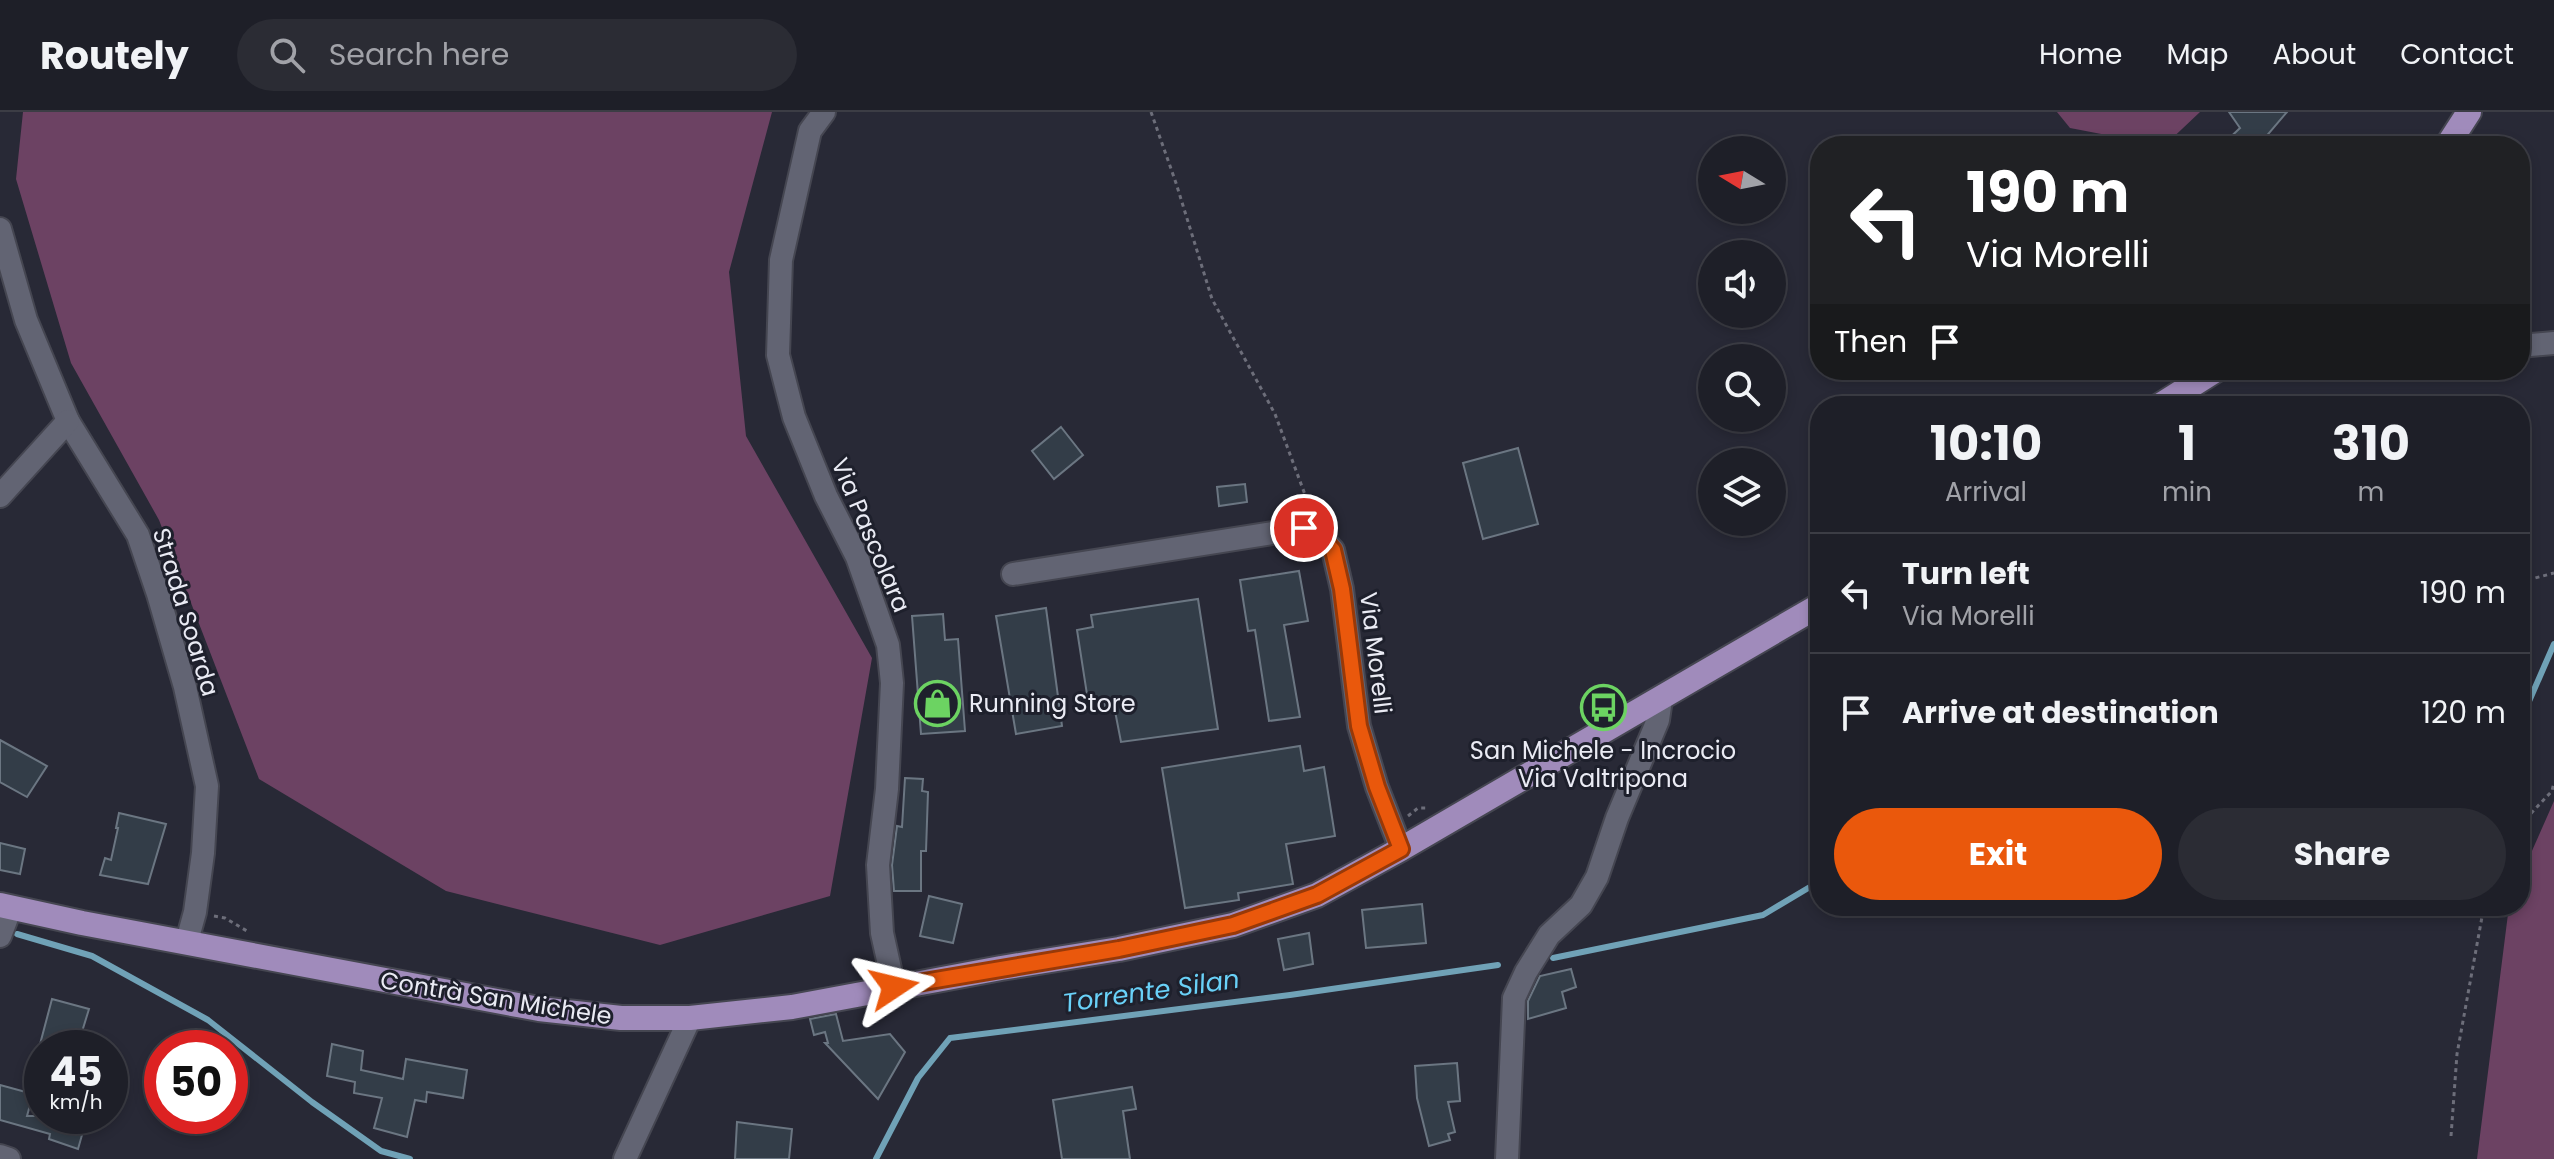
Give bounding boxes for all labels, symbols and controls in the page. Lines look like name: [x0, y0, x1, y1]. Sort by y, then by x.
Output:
search box: [237, 19, 797, 91]
text: Routely: [40, 29, 189, 82]
icon: search: [265, 33, 309, 77]
text: Search here: [329, 33, 509, 76]
text: Home: [2039, 35, 2122, 74]
text: Map: [2166, 35, 2228, 74]
text: About: [2272, 35, 2356, 74]
text: Contact: [2400, 35, 2514, 74]
north arrow: [1698, 136, 1786, 224]
map controls: [1698, 136, 1786, 536]
text: 190 m: [1966, 153, 2129, 232]
icon: left: [1834, 168, 1938, 272]
text: Via Morelli: [1966, 229, 2150, 280]
button: sound: [1698, 240, 1786, 328]
text: Then: [1834, 320, 1907, 363]
icon: arrive: [1923, 320, 1967, 364]
button: search: [1698, 344, 1786, 432]
text: 10:10: [1930, 410, 2042, 477]
text: 1: [2178, 410, 2196, 477]
text: 310: [2332, 410, 2410, 477]
button: layers: [1698, 448, 1786, 536]
street label: Via Pascolara: [824, 453, 918, 617]
text: Arrival: [1945, 474, 2027, 510]
text: min: [2162, 474, 2212, 510]
text: m: [2358, 474, 2384, 510]
pin: [1270, 494, 1338, 562]
icon: arrive: [1282, 506, 1326, 550]
street label: Strada Soarda: [145, 524, 227, 700]
text: Turn left: [1902, 552, 2030, 595]
icon: left: [1834, 571, 1878, 615]
text: 190 m: [2420, 571, 2506, 614]
street label: Via Morelli: [1352, 590, 1400, 716]
text: Via Morelli: [1902, 598, 2035, 634]
shop icon: Running Store: [914, 679, 962, 727]
bus stop icon: San Michele - Incrocio Via Valtripona: [1579, 684, 1627, 732]
place label: Running Store: [969, 687, 1136, 720]
icon: arrive: [1834, 691, 1878, 735]
text: Arrive at destination: [1902, 691, 2219, 734]
text: 120 m: [2421, 691, 2506, 734]
place label: San Michele - Incrocio Via Valtripona: [1470, 734, 1736, 795]
button: Exit: [1834, 808, 2162, 900]
button: Share: [2178, 808, 2506, 900]
position arrow: [852, 945, 936, 1029]
water label: Torrente Silan: [1060, 961, 1242, 1021]
street label: Contrà San Michele: [378, 963, 614, 1033]
speed limit sign: 50: [144, 1030, 248, 1134]
text: 45: [49, 1044, 103, 1100]
text: km/h: [49, 1088, 103, 1116]

